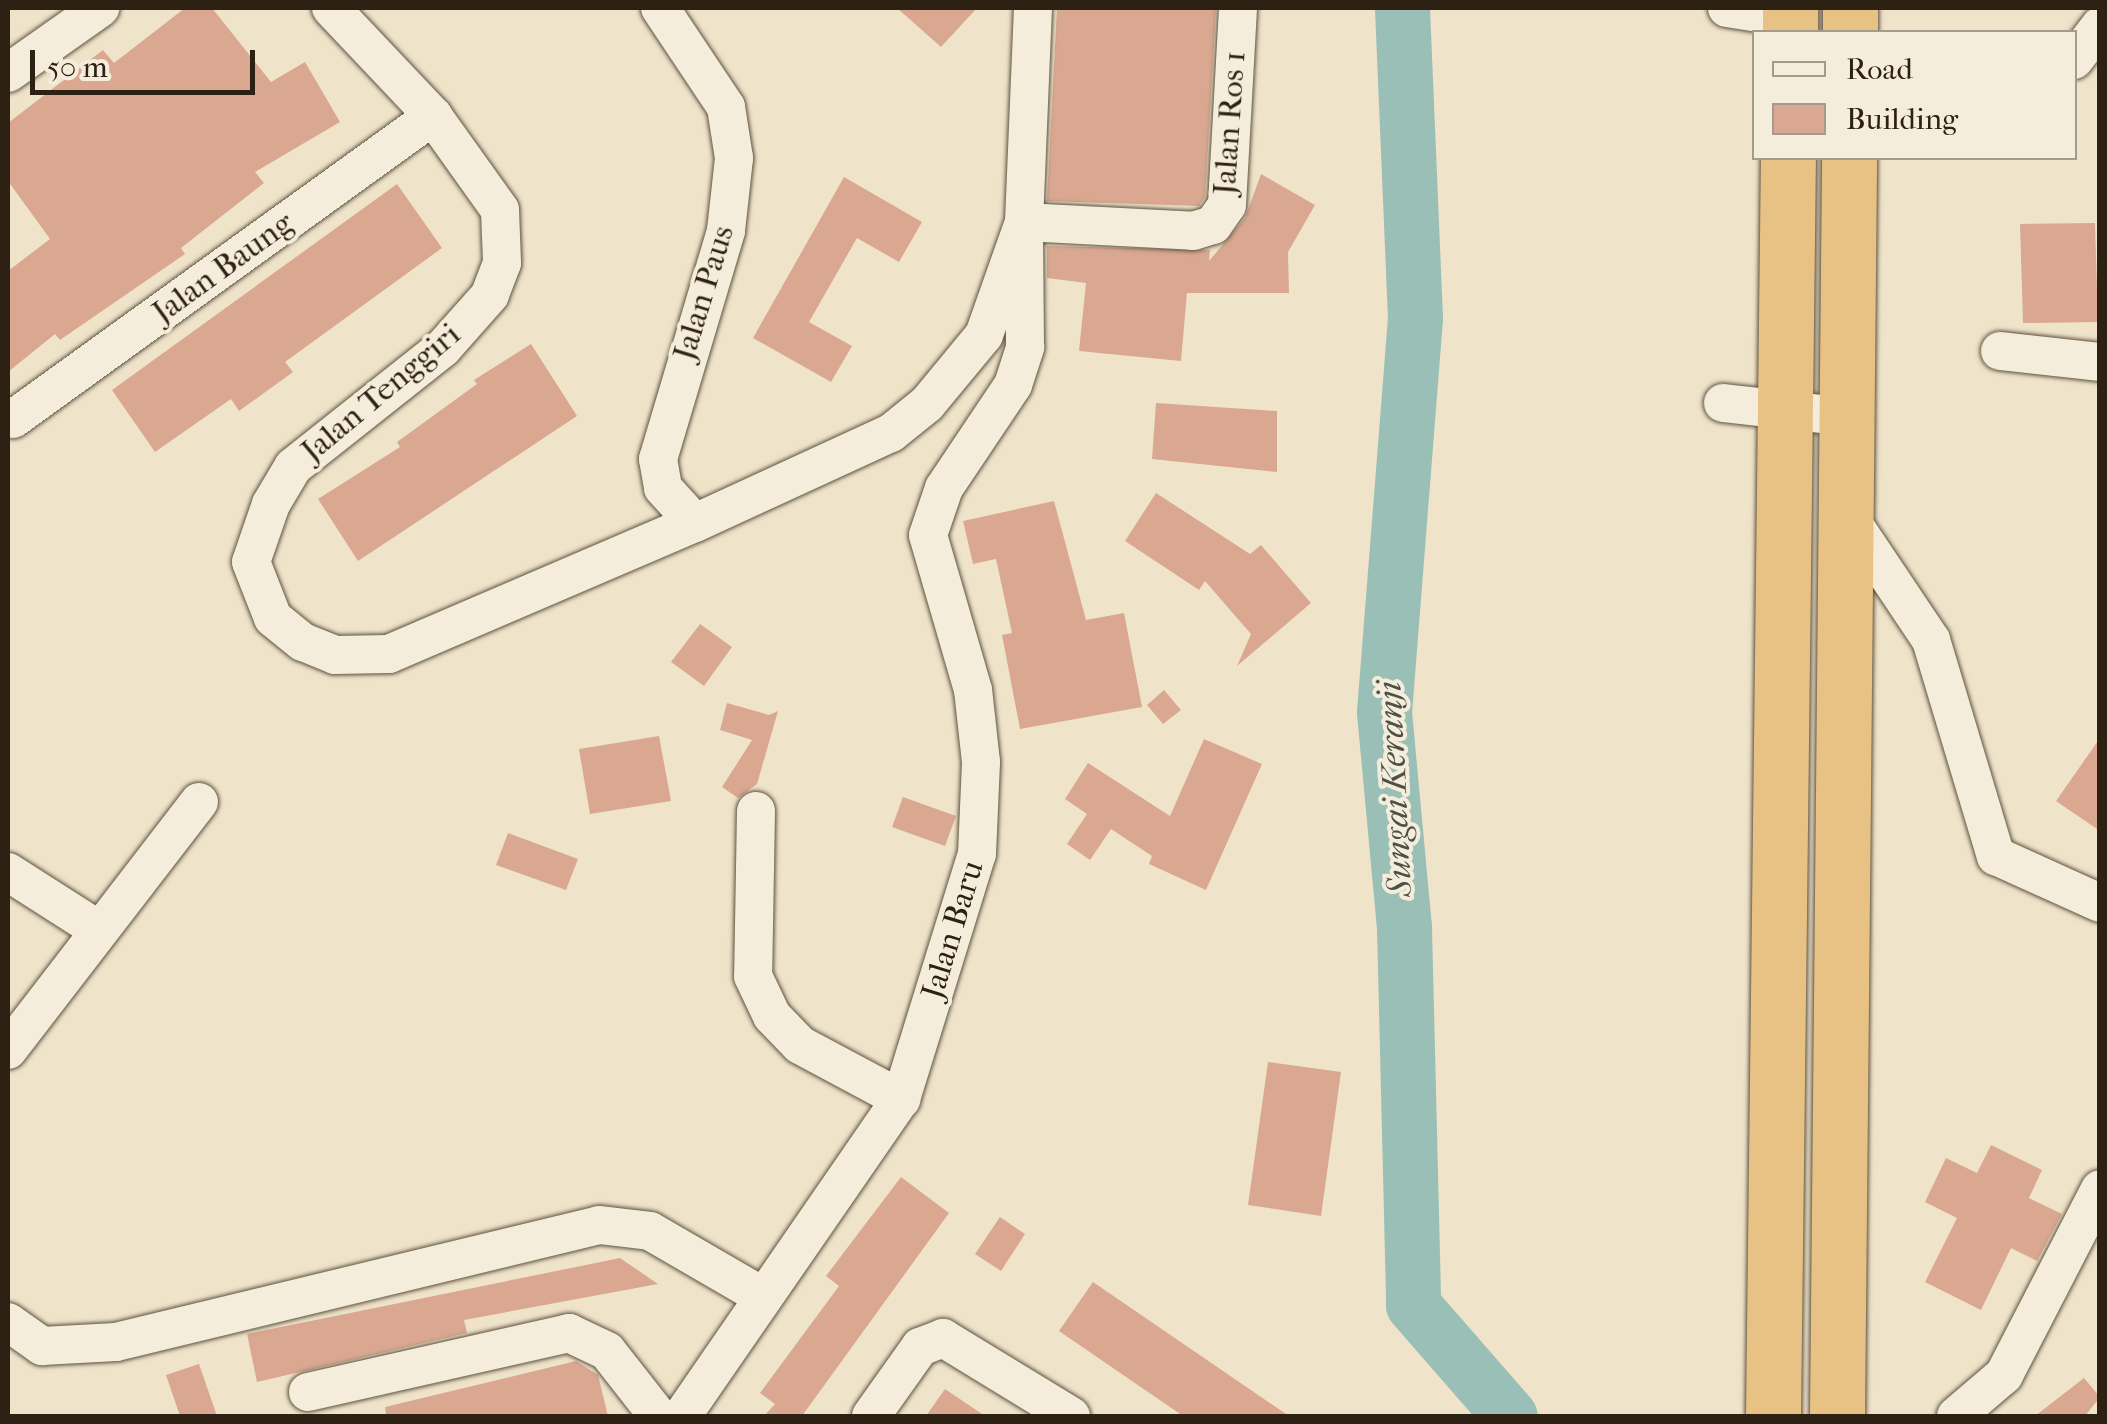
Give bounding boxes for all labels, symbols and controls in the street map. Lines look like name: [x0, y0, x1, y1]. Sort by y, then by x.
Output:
scale bar: [35, 30, 260, 92]
legend: [1752, 30, 2077, 160]
text: 50 m: [47, 50, 108, 85]
street label: Jalan Ros 1: [1206, 50, 1254, 196]
text: Road: [1846, 52, 1913, 87]
text: Building: [1846, 102, 1958, 137]
street label: Jalan Baung: [145, 204, 301, 332]
street label: Jalan Paus: [665, 221, 743, 365]
street label: Jalan Tenggiri: [294, 315, 468, 471]
water label: Sungai Keranji: [1368, 680, 1422, 898]
street label: Jalan Baru: [914, 856, 992, 1004]

